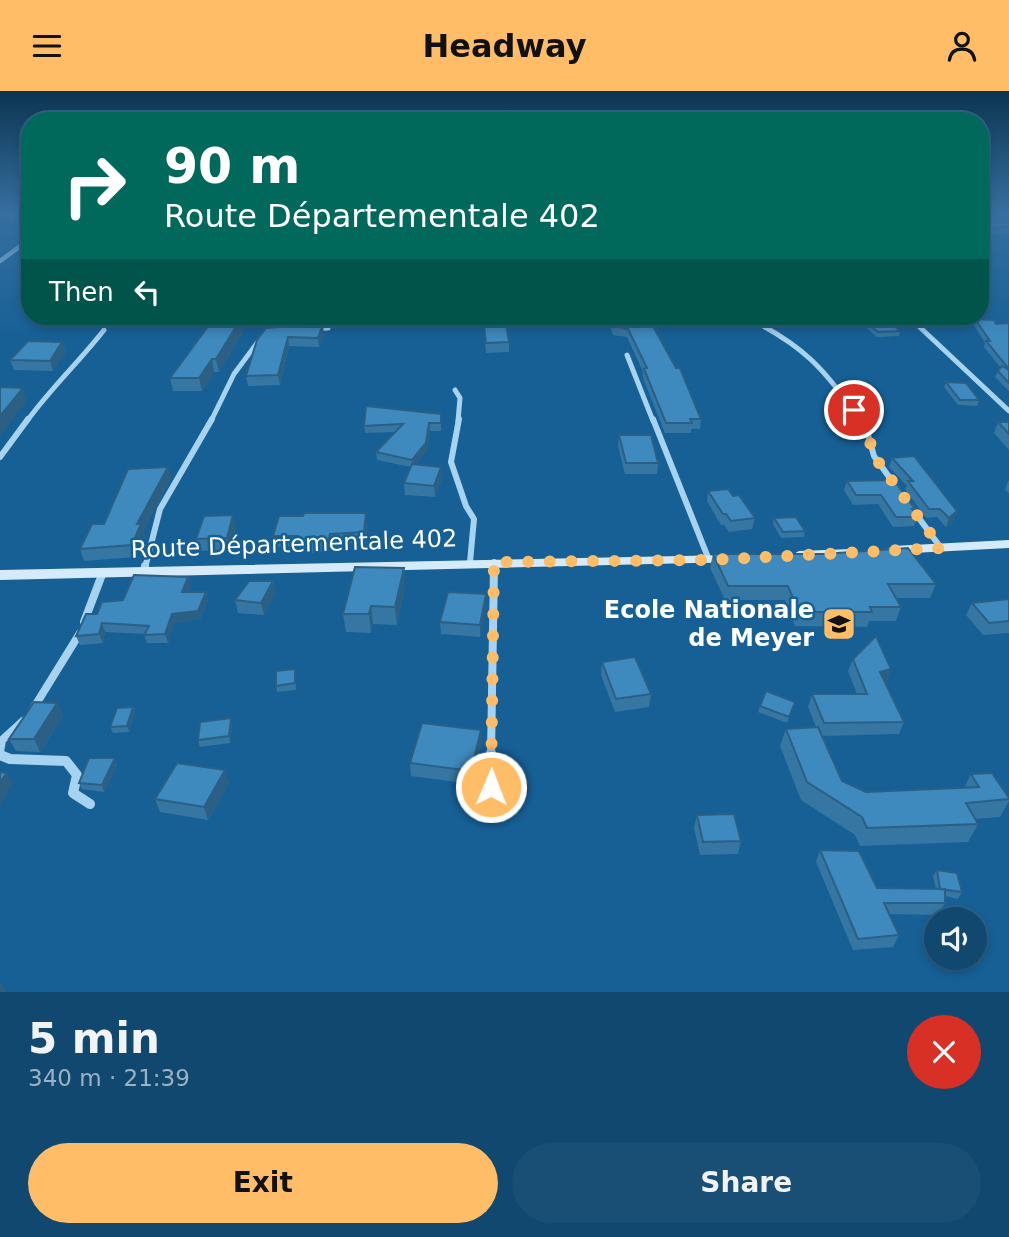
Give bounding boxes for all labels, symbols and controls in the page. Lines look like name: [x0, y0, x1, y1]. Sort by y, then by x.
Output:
icon: menu: [28, 27, 66, 65]
text: Headway: [422, 27, 587, 65]
icon: person: [943, 27, 981, 65]
text: 90 m: [164, 138, 300, 195]
icon: right: [49, 140, 140, 231]
text: Route Départementale 402: [164, 197, 600, 235]
icon: left: [128, 273, 166, 311]
text: Then: [49, 277, 114, 307]
pin: [824, 380, 884, 440]
icon: arrive: [835, 391, 873, 429]
street label: Route Départementale 402: [130, 524, 458, 564]
place label: Ecole Nationale de Meyer: [604, 596, 814, 652]
school or university icon: Ecole Nationale de Meyer: [820, 605, 858, 643]
position arrow: [454, 750, 528, 824]
map controls: [924, 907, 987, 970]
button: sound: [924, 907, 987, 970]
text: 5 min: [28, 1014, 160, 1063]
button: close: [907, 1015, 981, 1089]
text: 340 m · 21:39: [28, 1065, 190, 1091]
button: Exit: [28, 1143, 498, 1223]
button: Share: [512, 1143, 981, 1223]

